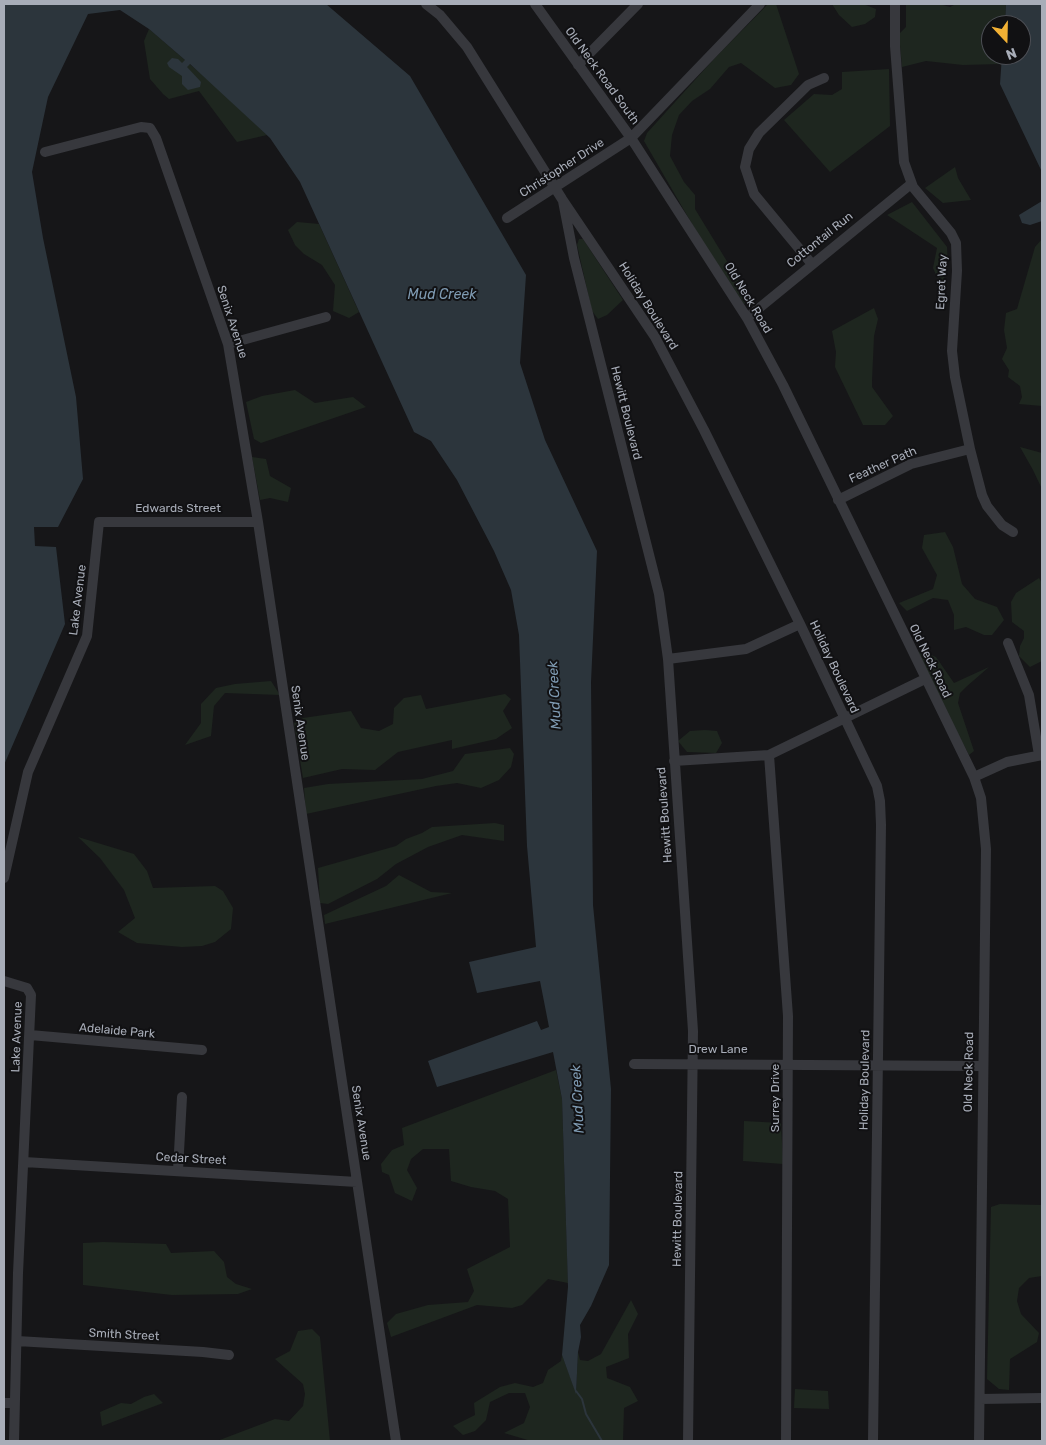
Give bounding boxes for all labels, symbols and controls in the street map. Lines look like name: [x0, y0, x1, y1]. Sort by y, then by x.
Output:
north arrow: [981, 15, 1031, 65]
street label: Old Neck Road South: [562, 24, 642, 128]
text: N: [1003, 44, 1019, 63]
street label: Christopher Drive: [517, 135, 607, 201]
street label: Cottontail Run: [784, 209, 856, 271]
street label: Egret Way: [933, 254, 951, 310]
street label: Holiday Boulevard: [615, 260, 681, 352]
street label: Old Neck Road: [721, 260, 775, 336]
street label: Senix Avenue: [213, 284, 251, 360]
water label: Mud Creek: [408, 287, 476, 303]
street label: Hewitt Boulevard: [607, 365, 645, 461]
street label: Feather Path: [847, 444, 919, 486]
street label: Edwards Street: [135, 502, 221, 516]
street label: Lake Avenue: [67, 564, 89, 636]
street label: Holiday Boulevard: [806, 618, 862, 716]
street label: Old Neck Road: [906, 622, 954, 700]
water label: Mud Creek: [545, 660, 565, 730]
street label: Senix Avenue: [288, 684, 312, 762]
street label: Hewitt Boulevard: [654, 767, 676, 863]
street label: Lake Avenue: [9, 1001, 25, 1073]
street label: Adelaide Park: [78, 1021, 156, 1041]
street label: Holiday Boulevard: [857, 1030, 873, 1130]
street label: Old Neck Road: [961, 1032, 977, 1112]
street label: Drew Lane: [688, 1043, 748, 1057]
water label: Mud Creek: [568, 1064, 588, 1134]
street label: Surrey Drive: [769, 1064, 783, 1132]
street label: Senix Avenue: [348, 1084, 374, 1162]
street label: Cedar Street: [155, 1150, 227, 1168]
street label: Hewitt Boulevard: [670, 1171, 686, 1267]
street label: Smith Street: [88, 1326, 160, 1344]

